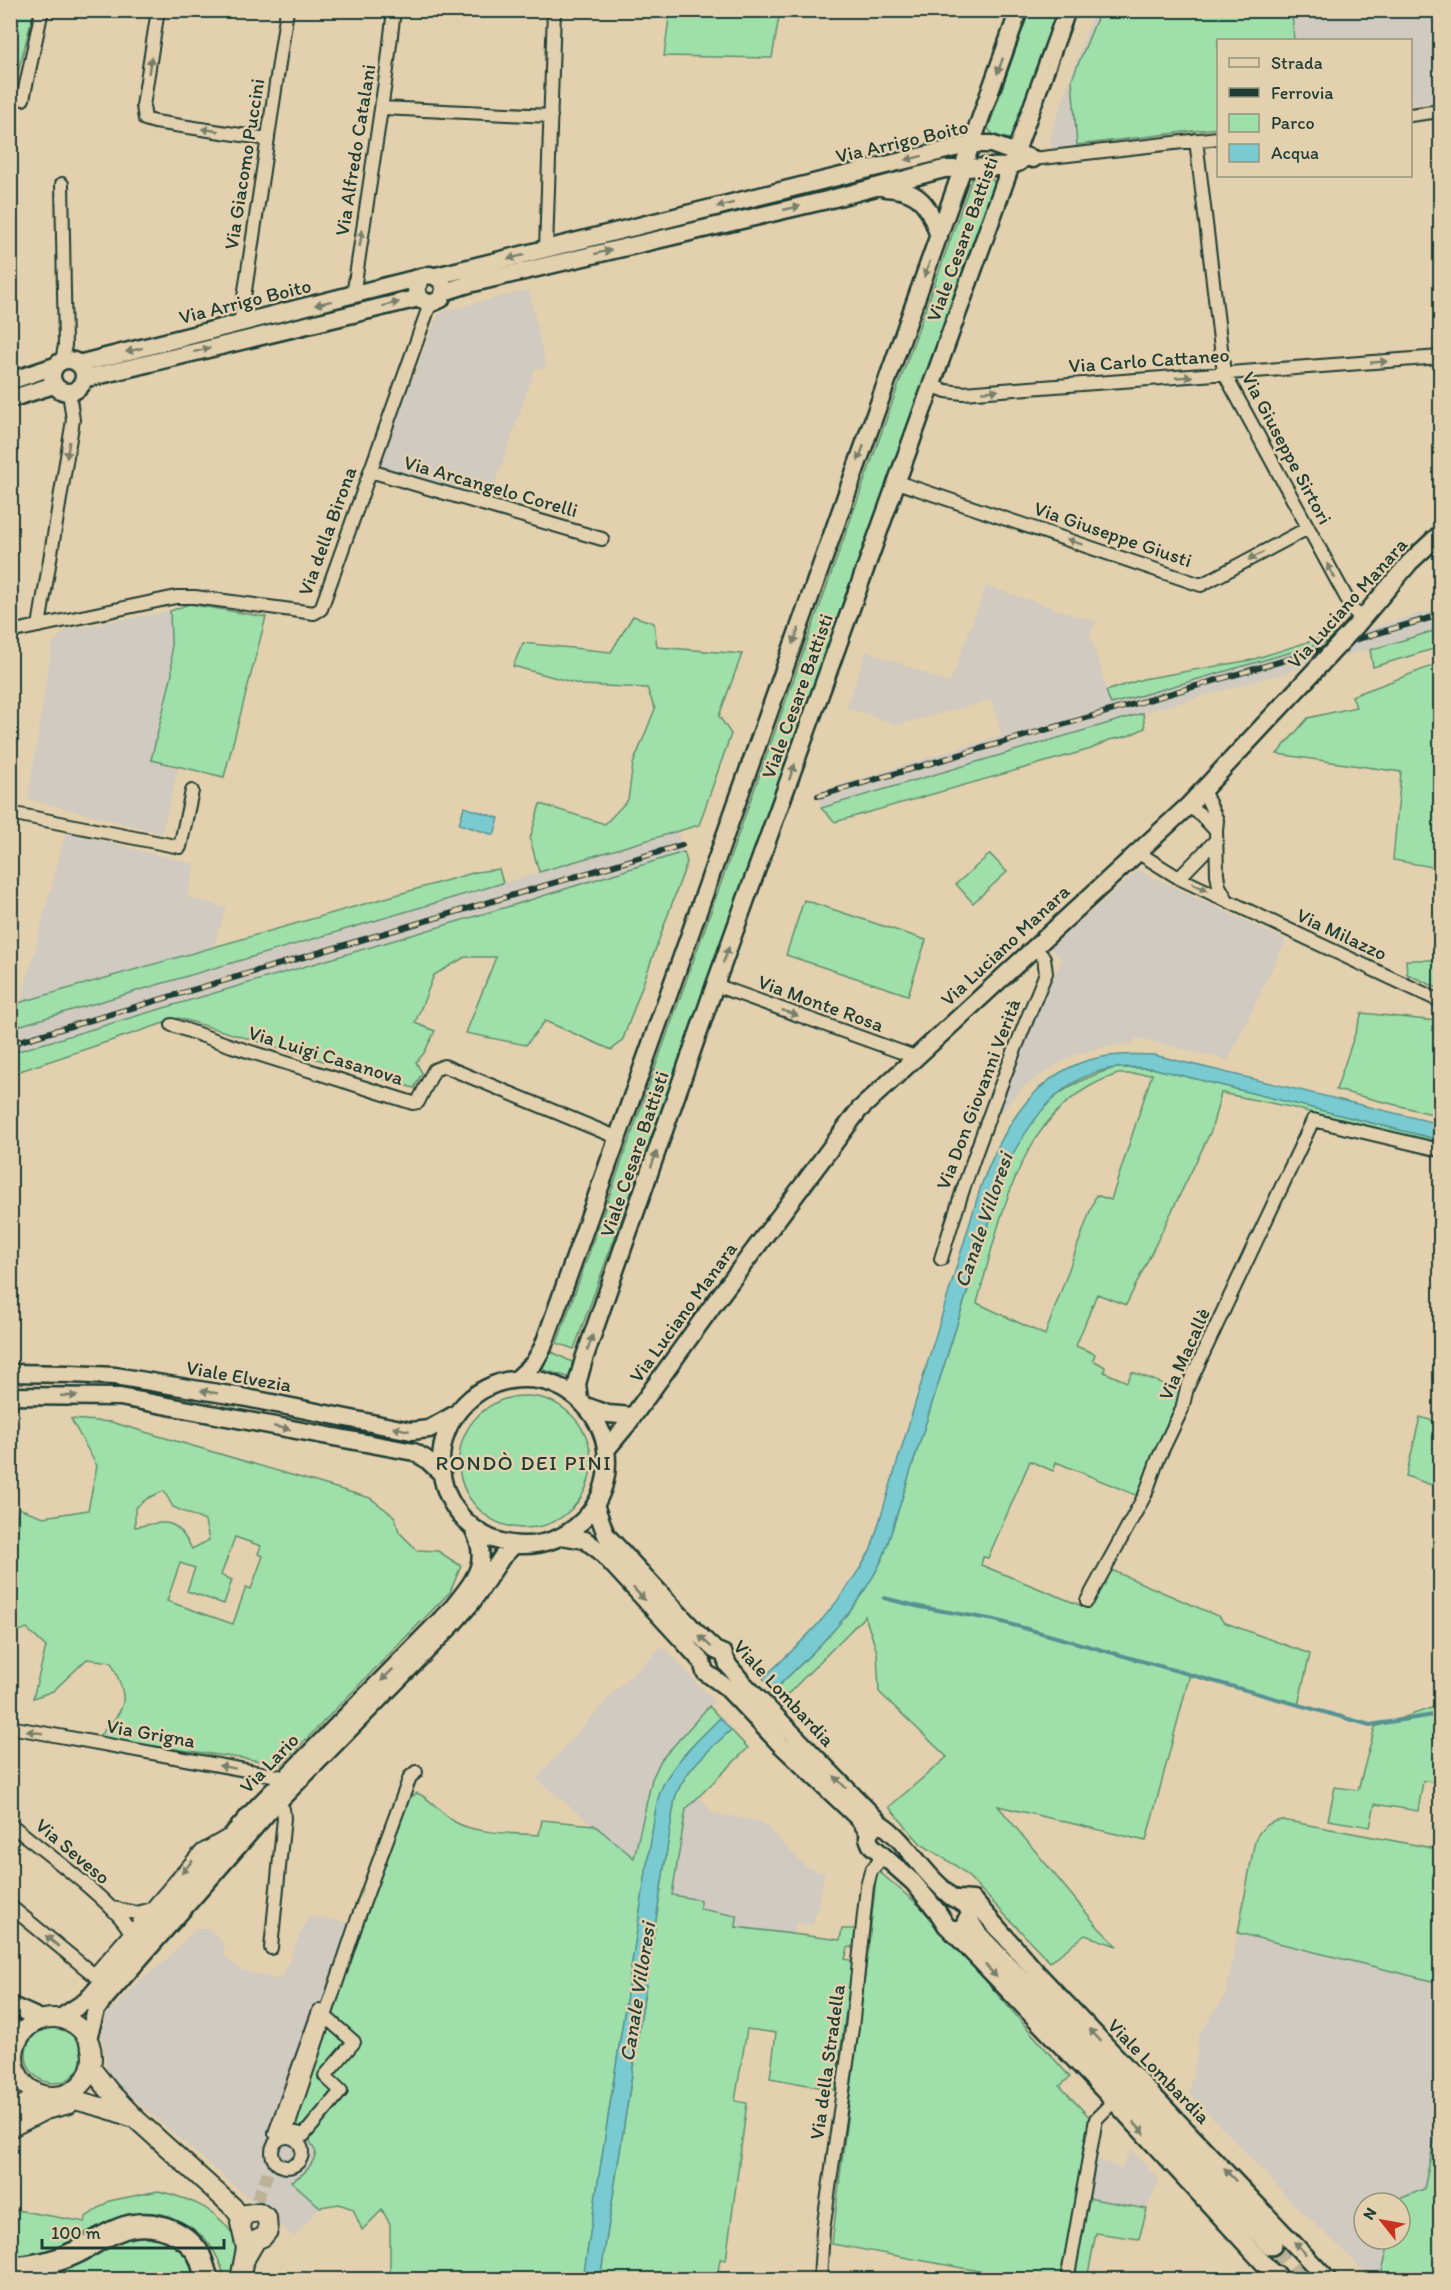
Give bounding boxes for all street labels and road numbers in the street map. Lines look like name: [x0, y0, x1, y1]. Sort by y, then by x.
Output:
street label: Via Alfredo Catalani: [330, 62, 380, 238]
street label: Via Giacomo Puccini: [219, 77, 269, 251]
street label: Via Arrigo Boito: [833, 114, 971, 168]
street label: Viale Cesare Battisti: [921, 153, 1003, 325]
street label: Via Arrigo Boito: [176, 273, 314, 329]
street label: Via Carlo Cattaneo: [1068, 342, 1230, 378]
street label: Via Giuseppe Sirtori: [1237, 368, 1337, 528]
street label: Via Arcangelo Corelli: [401, 450, 581, 522]
street label: Via della Birona: [293, 463, 362, 599]
street label: Via Giuseppe Giusti: [1031, 496, 1195, 572]
street label: Via Luciano Manara: [1282, 532, 1412, 673]
street label: Viale Cesare Battisti: [756, 610, 838, 782]
street label: Via Luciano Manara: [935, 879, 1075, 1011]
street label: Via Milazzo: [1293, 903, 1391, 965]
street label: Via Monte Rosa: [755, 969, 888, 1037]
street label: Via Don Giovanni Verità: [930, 995, 1026, 1193]
street label: Via Luigi Casanova: [245, 1020, 407, 1090]
street label: Viale Cesare Battisti: [594, 1068, 674, 1240]
street label: Via Luciano Manara: [624, 1237, 742, 1387]
street label: Via Macallè: [1153, 1304, 1215, 1404]
street label: Viale Elvezia: [184, 1355, 294, 1397]
street label: Viale Lombardia: [728, 1635, 840, 1752]
street label: Via Grigna: [105, 1713, 198, 1753]
street label: Via Lario: [234, 1728, 304, 1798]
street label: Via Seveso: [31, 1813, 115, 1889]
street label: Via della Stradella: [804, 1982, 850, 2141]
street label: Viale Lombardia: [1103, 2013, 1216, 2129]

